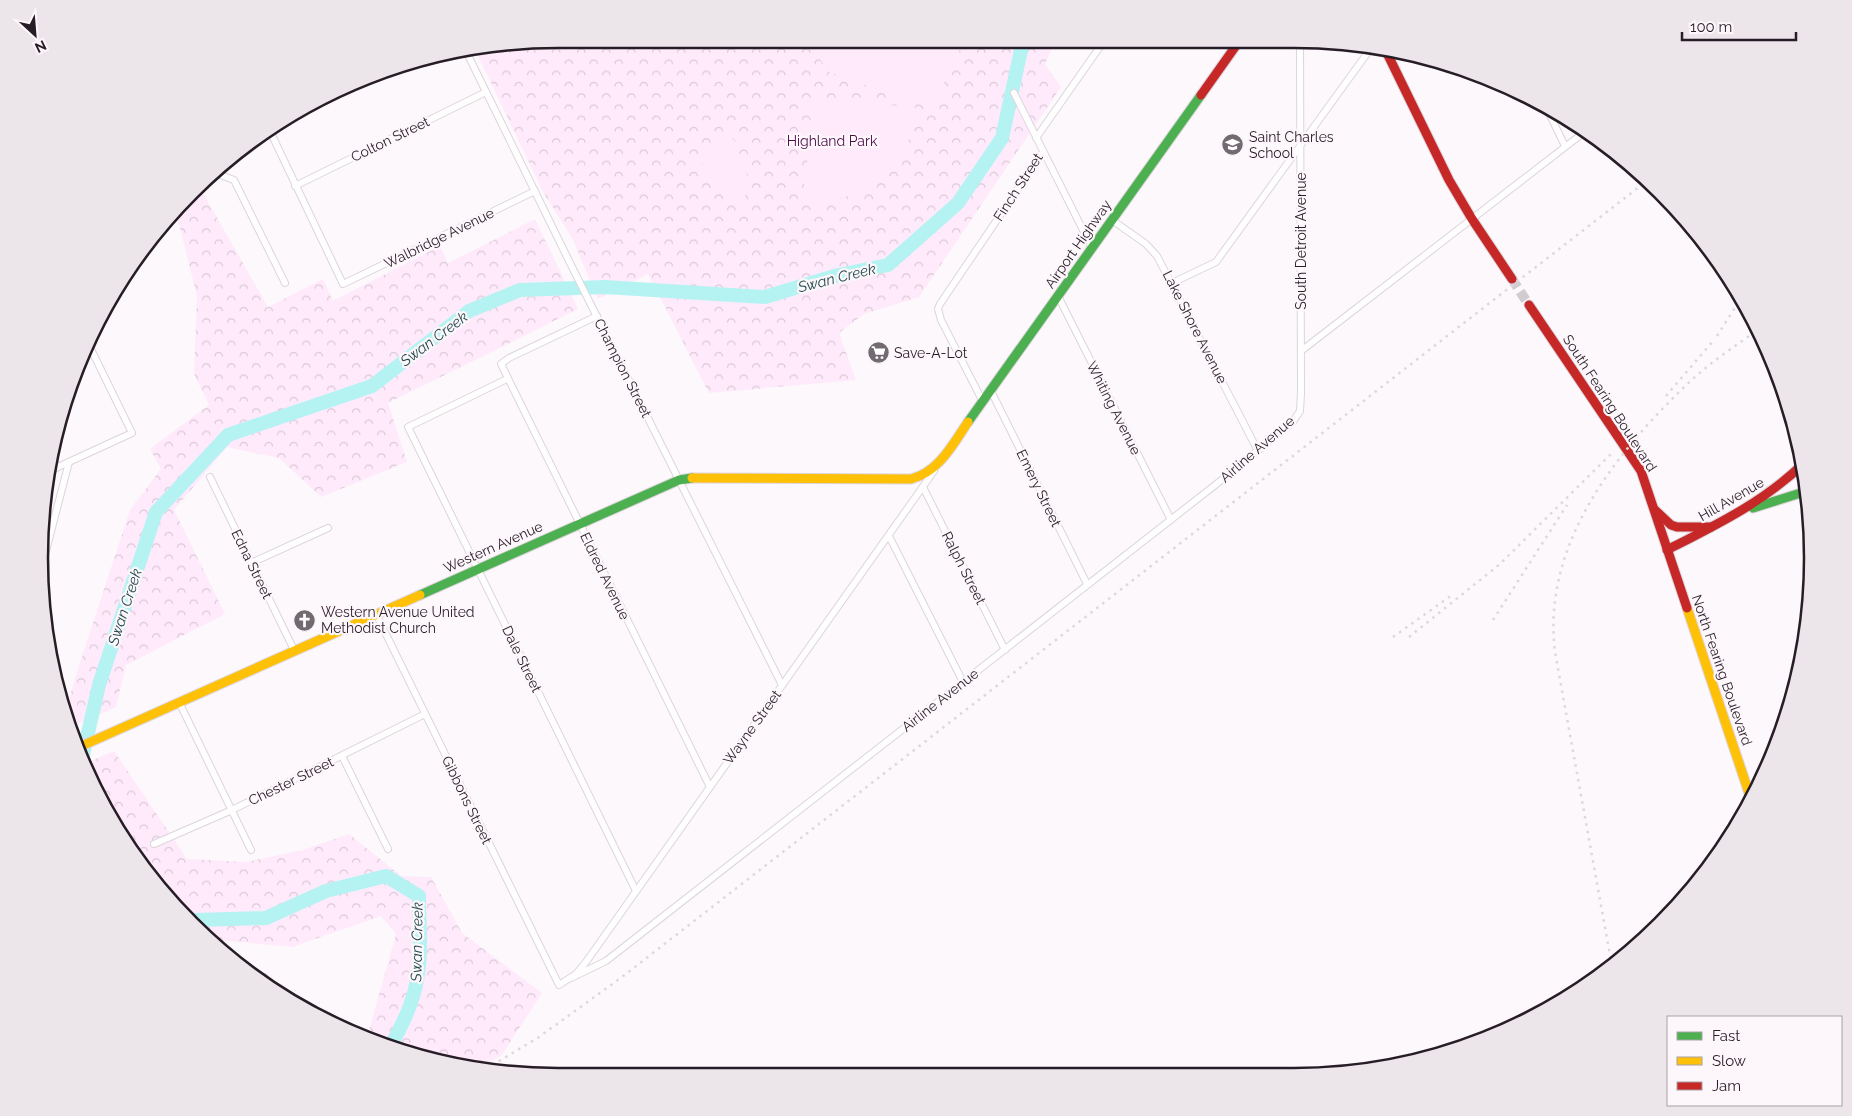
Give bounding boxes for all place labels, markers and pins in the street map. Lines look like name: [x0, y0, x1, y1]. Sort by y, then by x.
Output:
place label: Saint Charles School: [1249, 129, 1334, 161]
school or university icon: Saint Charles School: [1221, 133, 1245, 157]
supermarket icon: Save-A-Lot: [866, 341, 890, 365]
place label: Save-A-Lot: [894, 345, 968, 361]
place label: Western Avenue United Methodist Church: [321, 604, 475, 636]
church icon: Western Avenue United Methodist Church: [293, 608, 317, 632]

